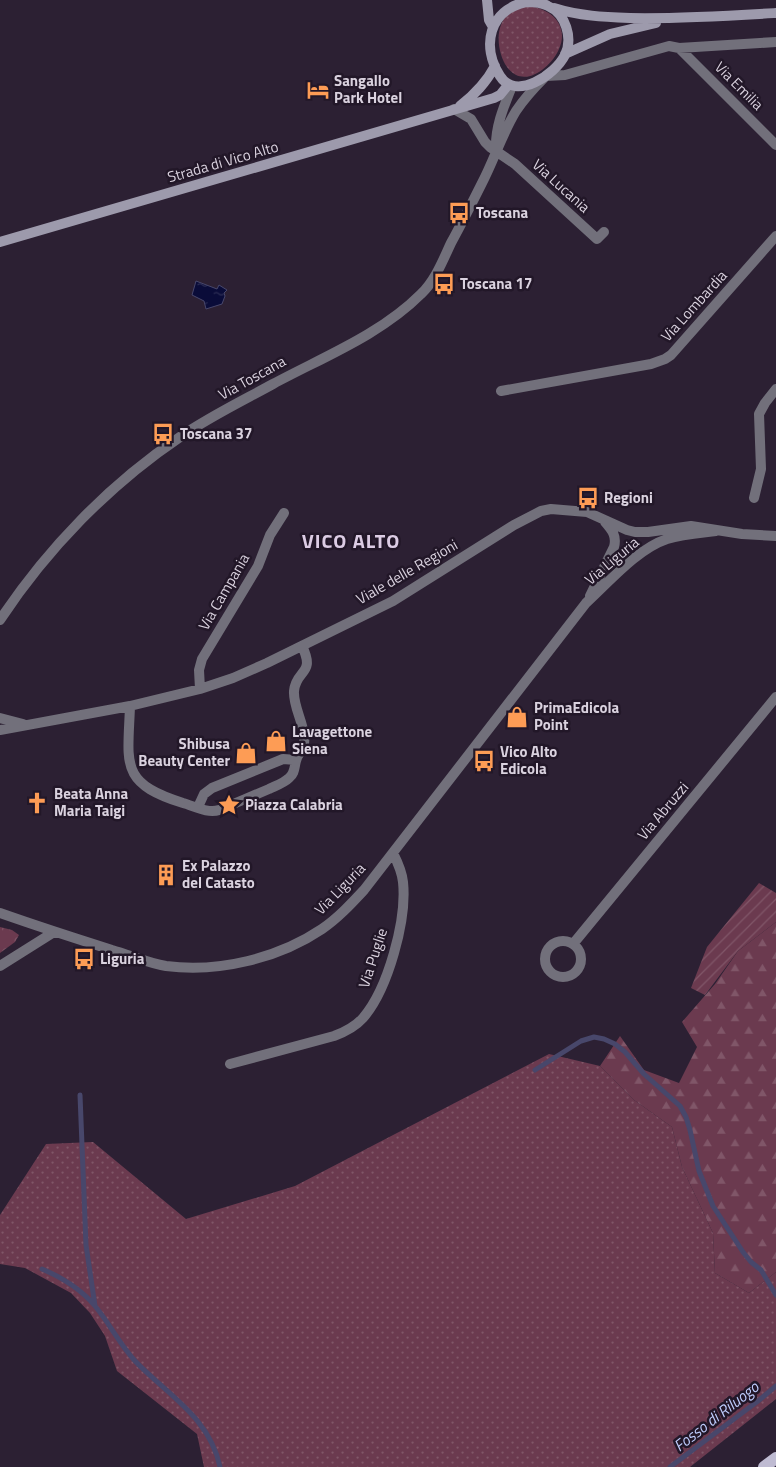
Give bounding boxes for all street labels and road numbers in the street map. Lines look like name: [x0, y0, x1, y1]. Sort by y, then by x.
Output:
street label: Via Emilia: [710, 56, 769, 116]
street label: Strada di Vico Alto: [165, 135, 281, 188]
street label: Via Lucania: [527, 153, 596, 218]
street label: Via Lombardia: [655, 264, 732, 347]
street label: Via Toscana: [214, 349, 290, 406]
street label: Via Liguria: [579, 531, 644, 590]
street label: Viale delle Regioni: [352, 533, 462, 610]
street label: Via Campania: [192, 549, 255, 634]
street label: Via Abruzzi: [631, 777, 694, 845]
street label: Via Liguria: [309, 857, 371, 920]
street label: Via Puglie: [352, 925, 393, 991]

